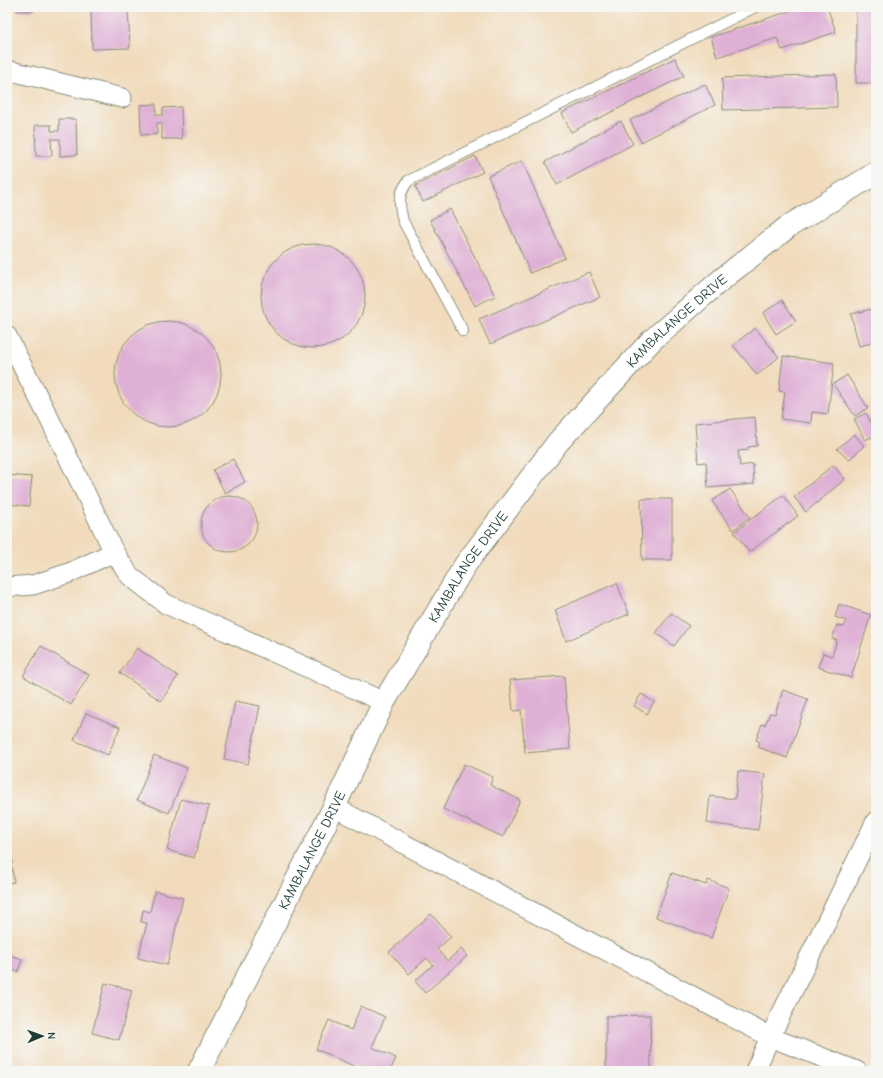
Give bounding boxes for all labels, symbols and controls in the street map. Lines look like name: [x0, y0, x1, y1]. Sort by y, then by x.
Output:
street label: KAMBALANGE DRIVE: [623, 270, 730, 371]
street label: KAMBALANGE DRIVE: [424, 508, 511, 626]
street label: KAMBALANGE DRIVE: [275, 788, 349, 912]
north arrow: [22, 1016, 62, 1056]
text: N: [45, 1032, 58, 1039]

